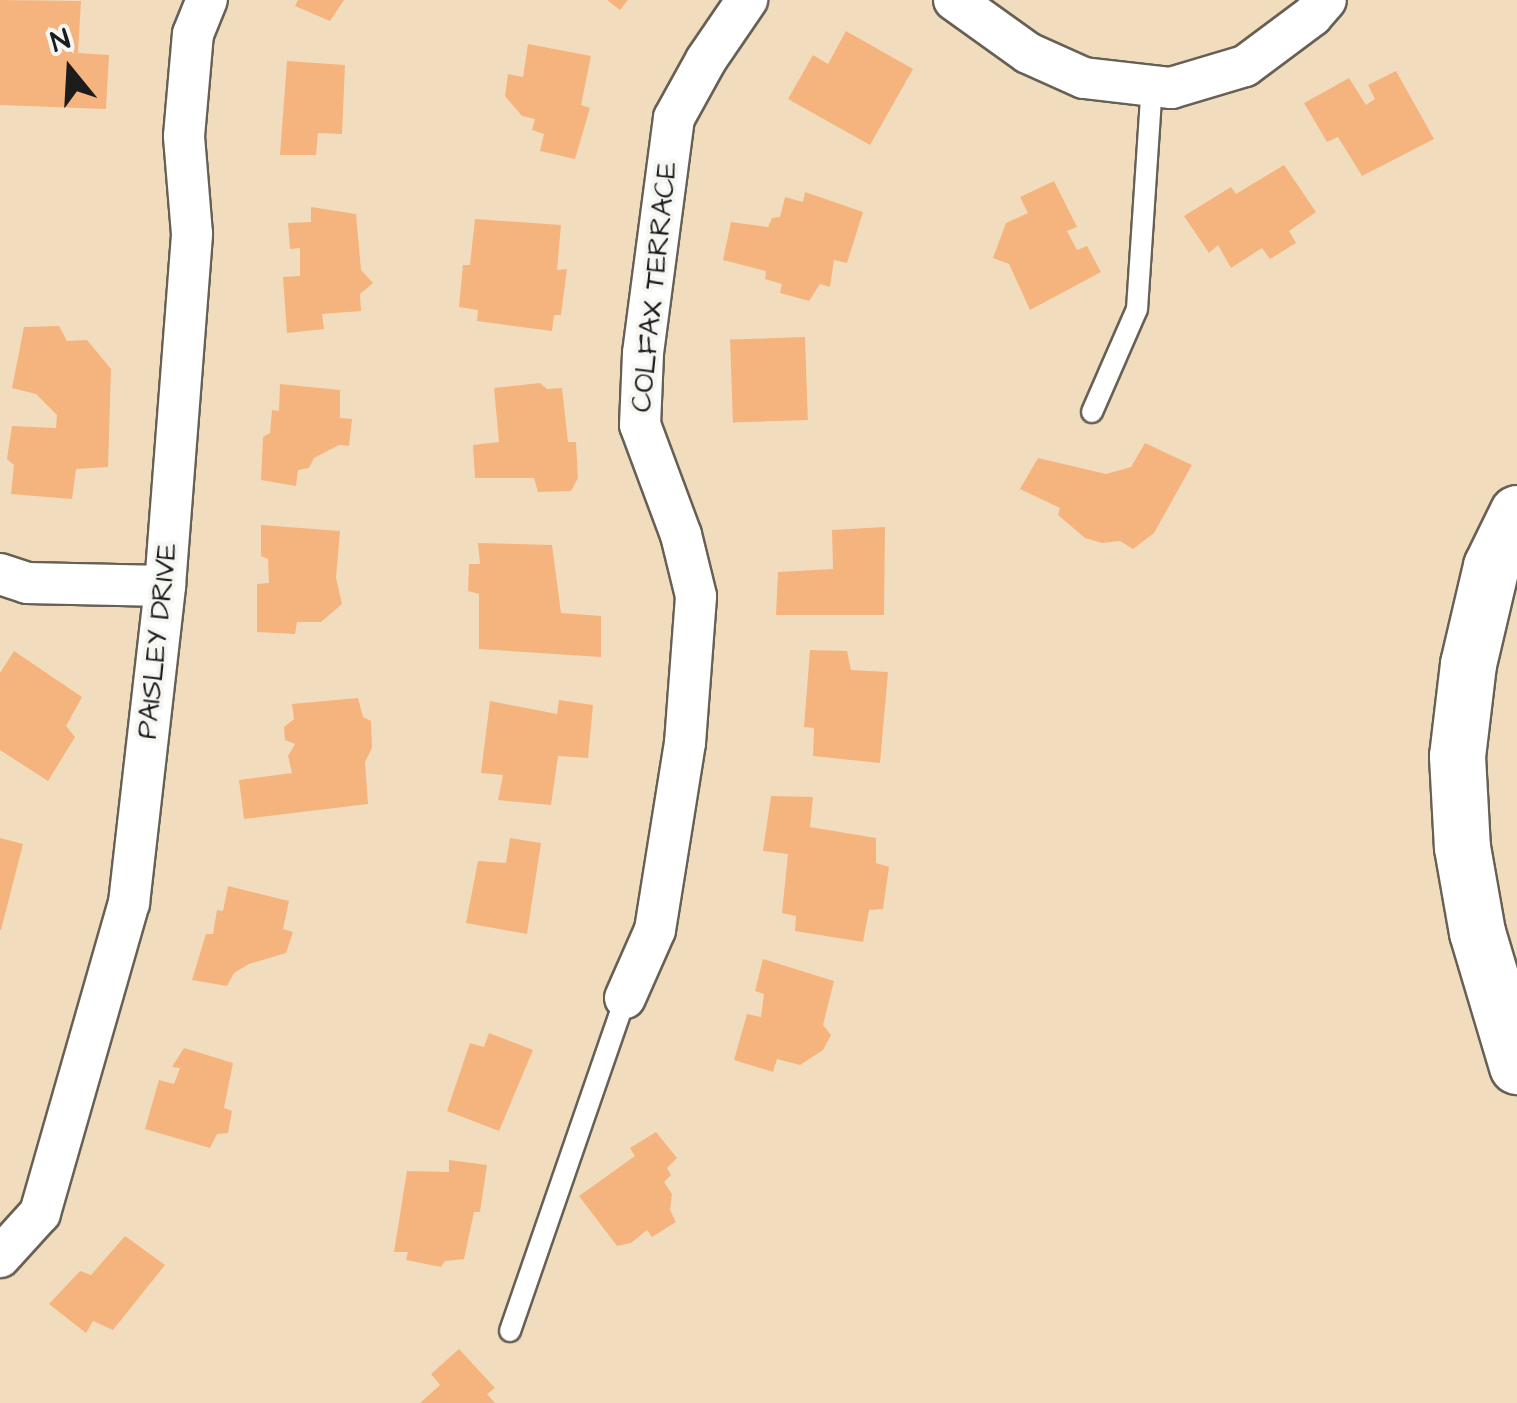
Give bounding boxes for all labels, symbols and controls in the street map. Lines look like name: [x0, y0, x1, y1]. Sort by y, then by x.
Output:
north arrow: [20, 20, 120, 120]
text: N: [46, 20, 75, 62]
street label: COLFAX TERRACE: [625, 160, 685, 414]
street label: PAISLEY DRIVE: [131, 541, 185, 741]

